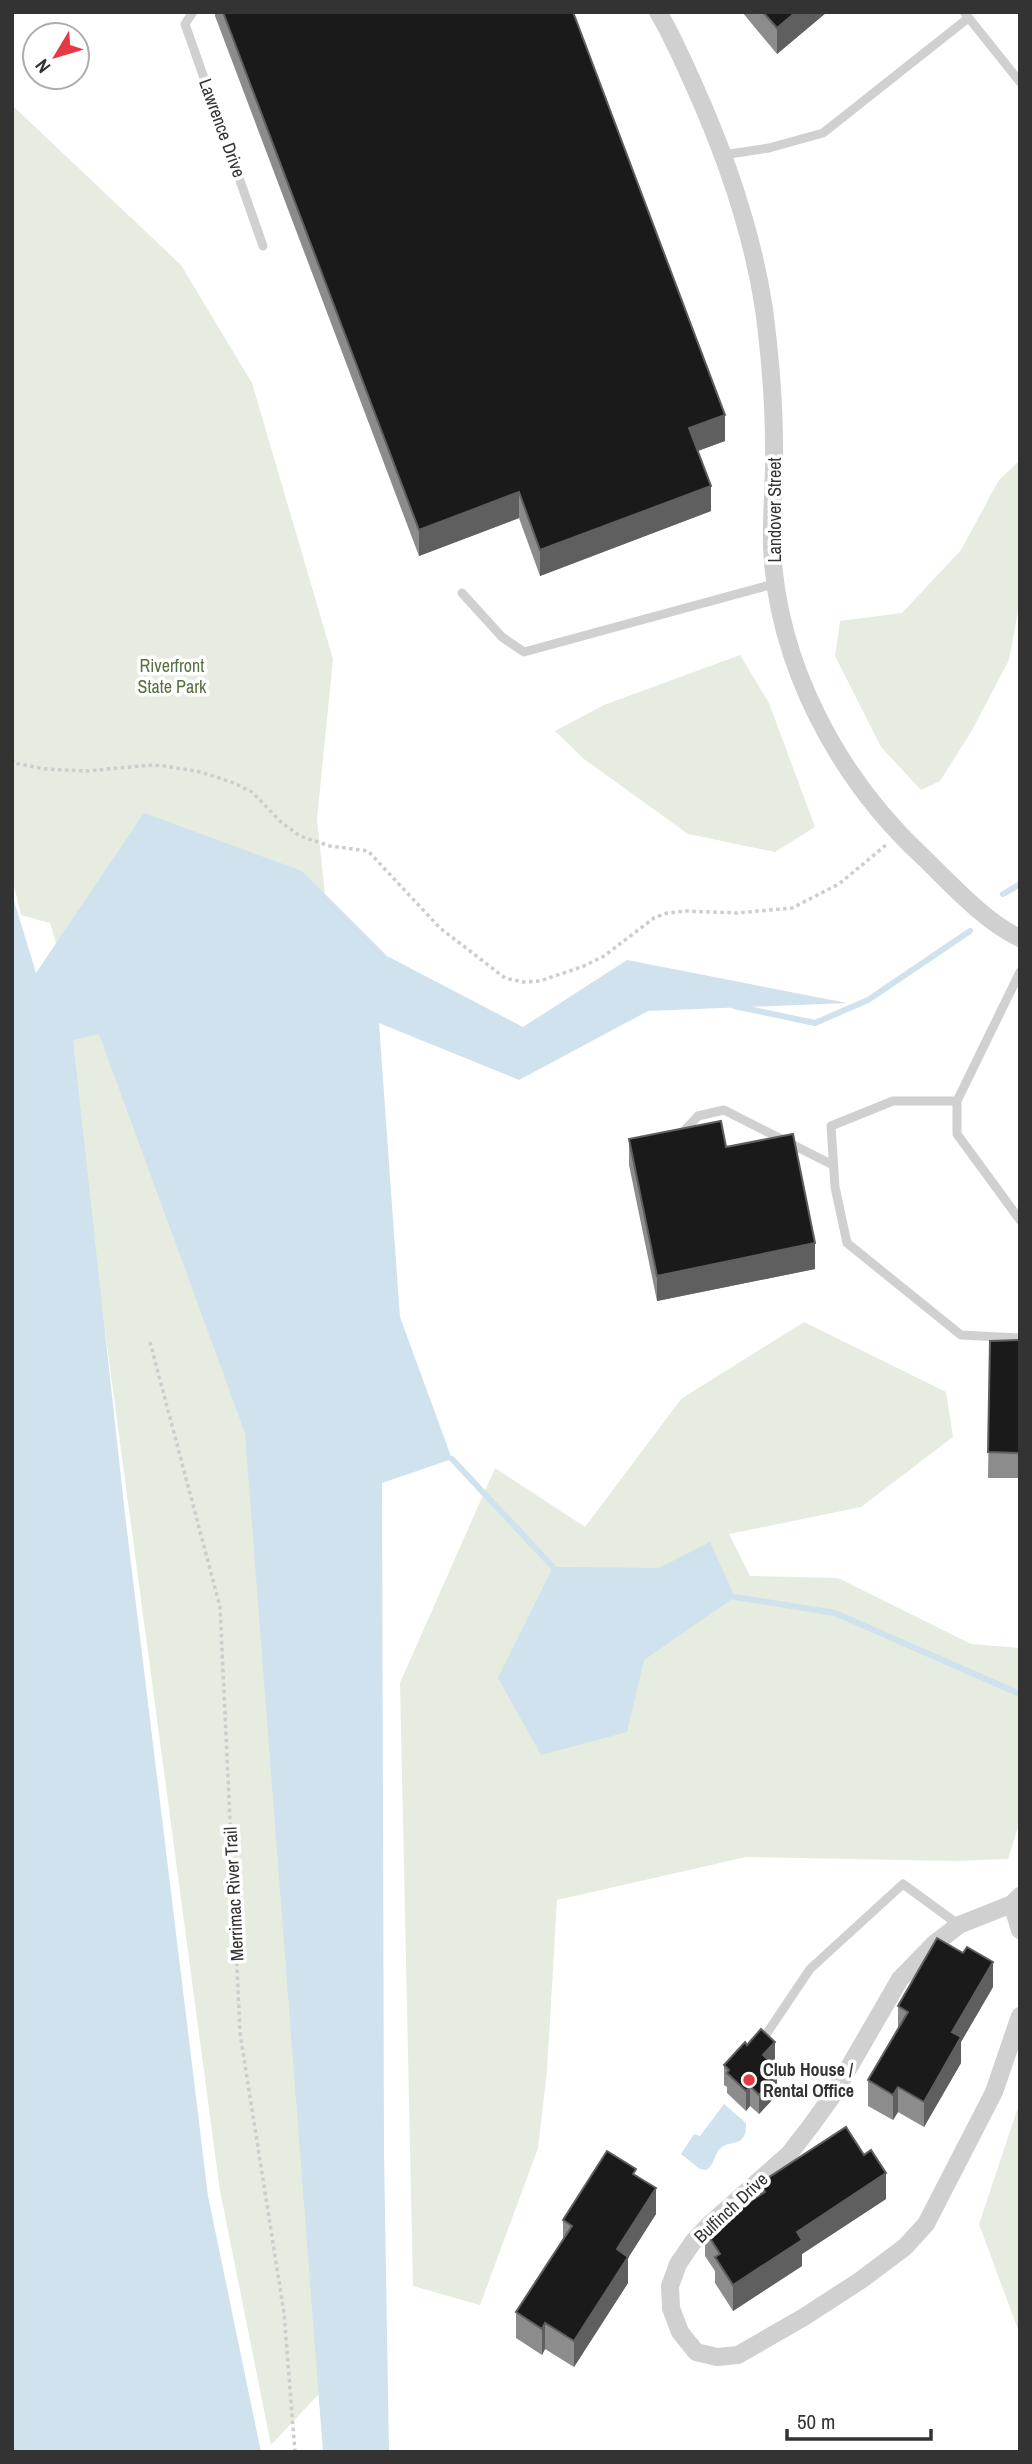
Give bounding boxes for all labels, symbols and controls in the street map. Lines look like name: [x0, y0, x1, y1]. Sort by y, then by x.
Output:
north arrow: [21, 21, 91, 91]
text: N: [29, 54, 56, 79]
street label: Lawrence Drive: [193, 75, 252, 181]
street label: Landover Street: [762, 457, 787, 563]
park label: Riverfront State Park: [138, 653, 207, 699]
street label: Merrimac River Trail: [217, 1826, 250, 1962]
place label: Club House / Rental Office: [763, 2057, 854, 2103]
marker: Club House / Rental Office: [741, 2072, 757, 2088]
street label: Bulfinch Drive: [688, 2167, 773, 2248]
scale bar: [787, 2398, 930, 2442]
text: 50 m: [797, 2407, 835, 2436]

